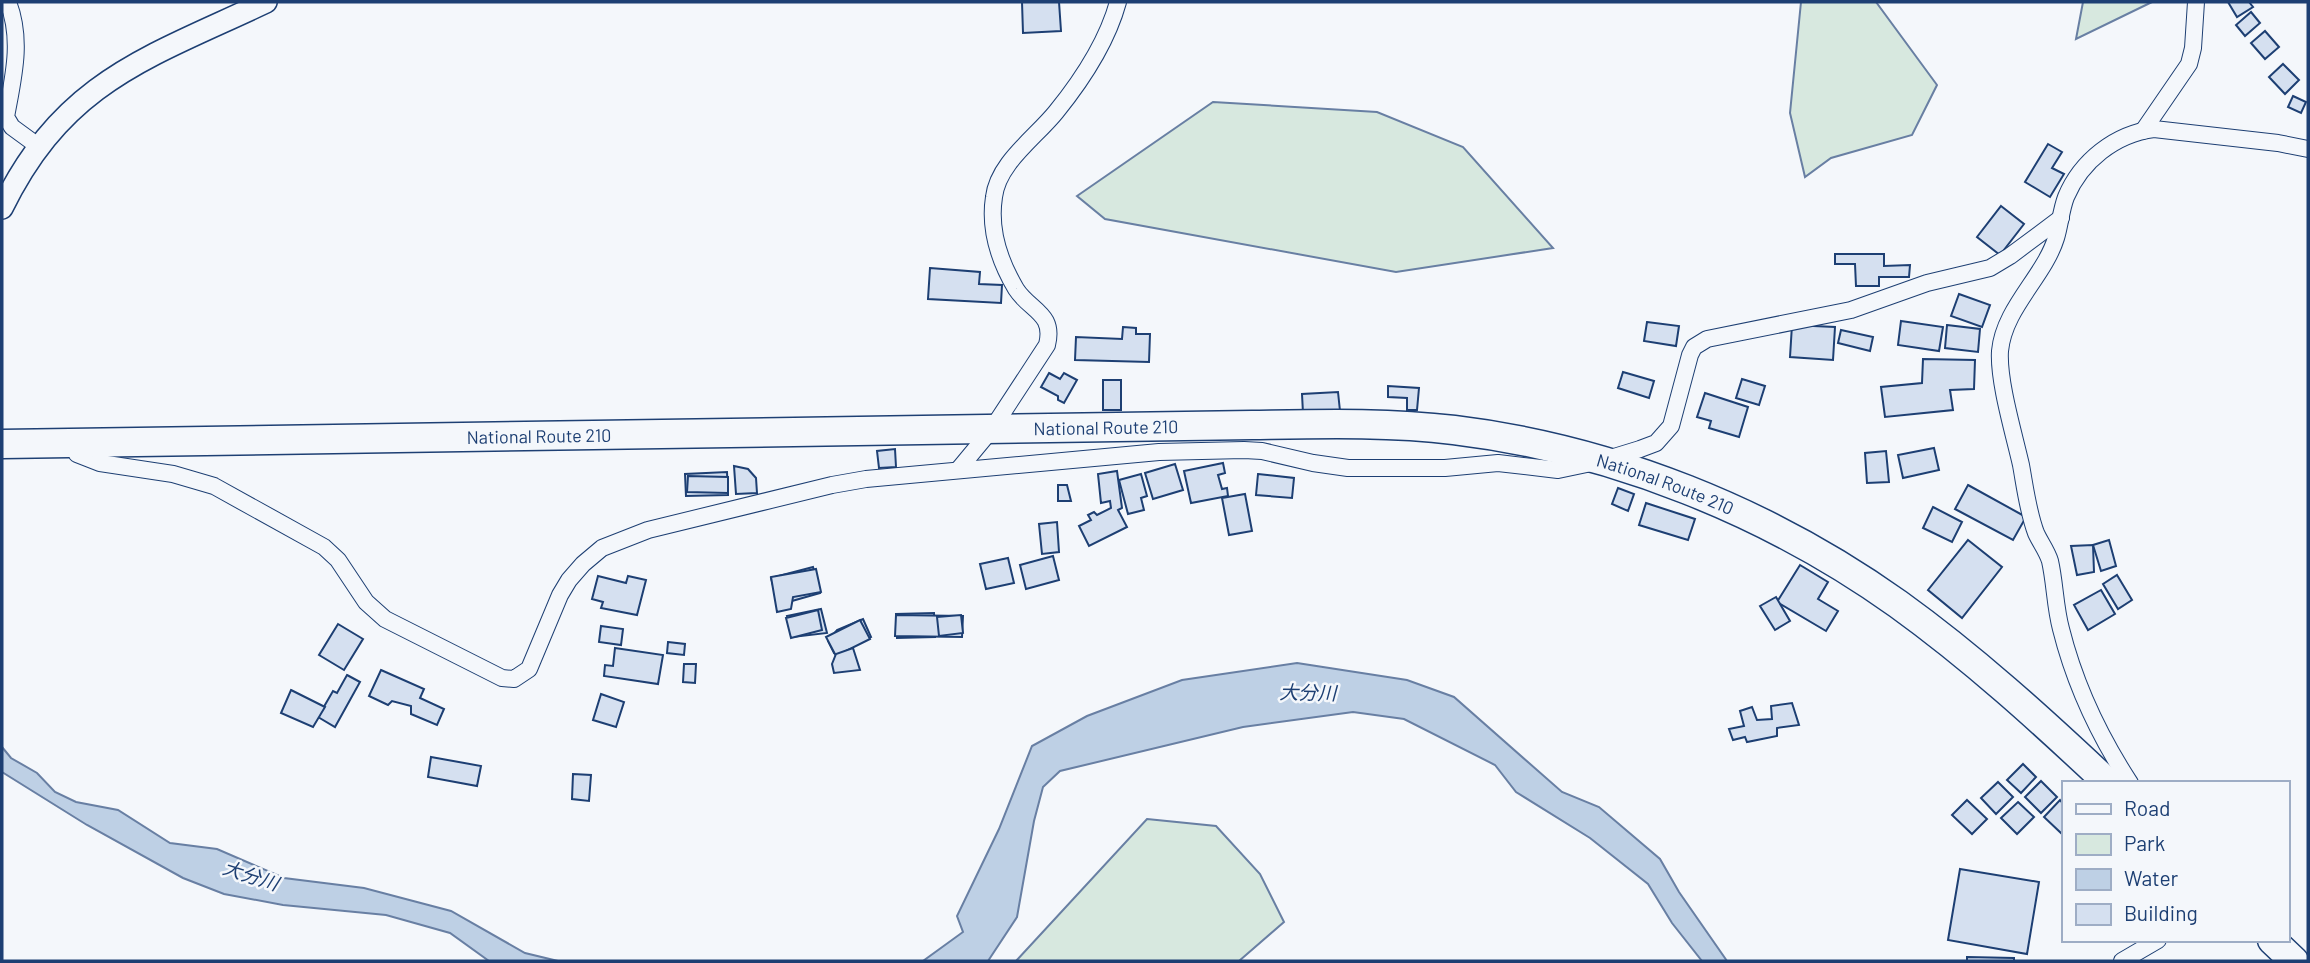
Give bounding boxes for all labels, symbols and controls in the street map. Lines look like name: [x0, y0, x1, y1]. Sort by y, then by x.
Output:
street label: National Route 210: [1033, 415, 1178, 439]
street label: National Route 210: [466, 424, 611, 448]
street label: National Route 210: [1594, 449, 1737, 519]
water label: 大分川: [1279, 680, 1339, 704]
legend: [2062, 781, 2289, 942]
text: Road: [2124, 795, 2170, 820]
text: Park: [2124, 830, 2165, 855]
water label: 大分川: [220, 855, 284, 895]
text: Water: [2124, 865, 2179, 890]
text: Building: [2124, 900, 2198, 925]

